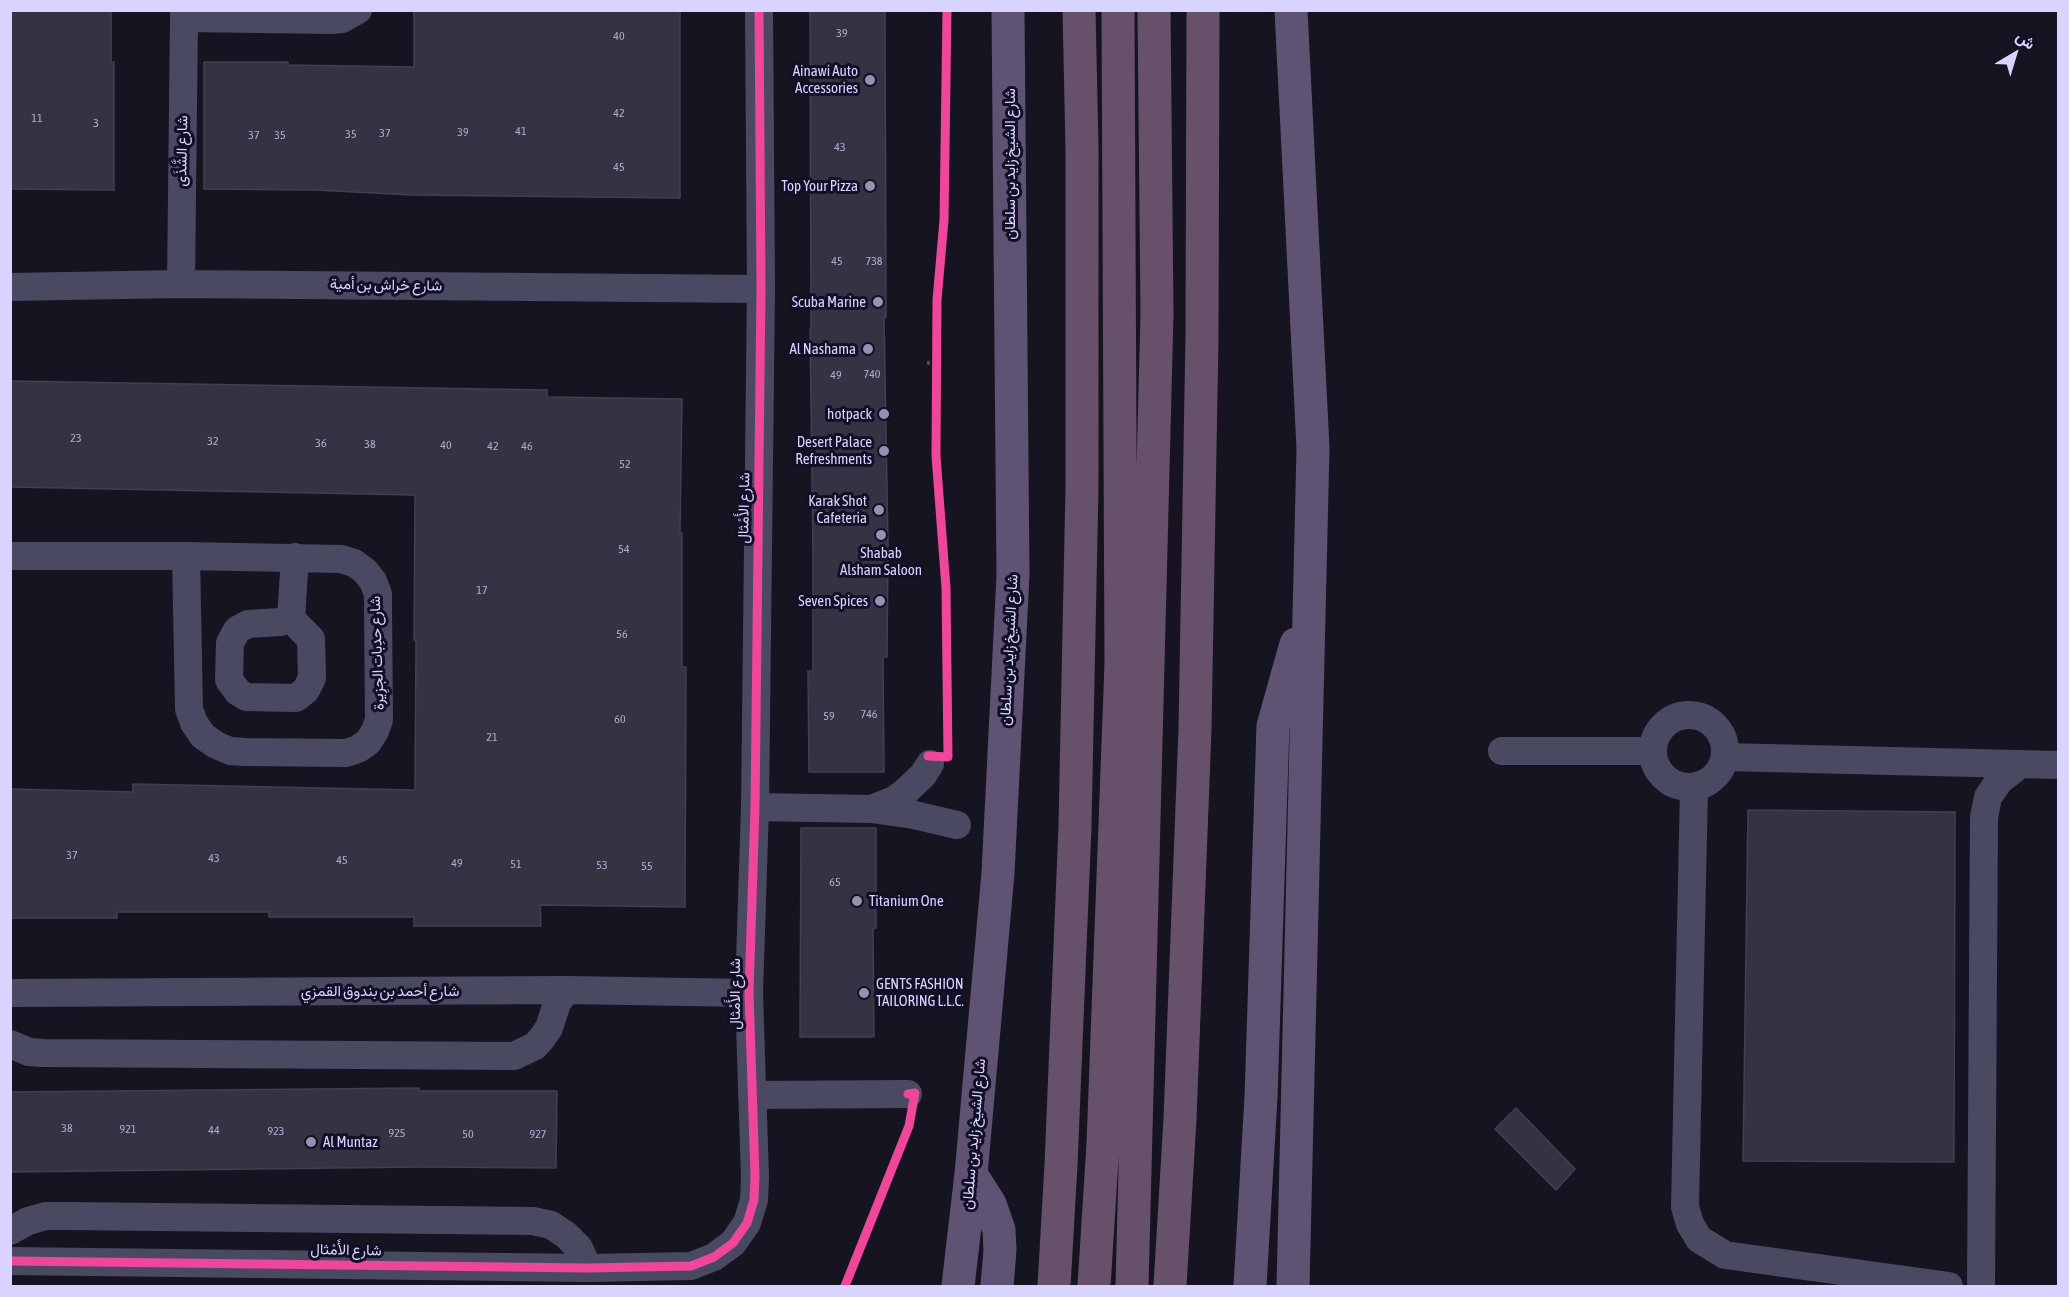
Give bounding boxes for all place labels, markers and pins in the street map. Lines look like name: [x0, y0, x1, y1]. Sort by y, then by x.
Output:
place label: Ainawi Auto Accessories: [793, 62, 858, 97]
marker: Ainawi Auto Accessories: [863, 73, 877, 87]
place label: Top Your Pizza: [781, 177, 858, 195]
marker: Top Your Pizza: [863, 179, 877, 193]
place label: Scuba Marine: [792, 293, 866, 311]
marker: Scuba Marine: [871, 295, 885, 309]
place label: Al Nashama: [789, 340, 856, 358]
marker: Al Nashama: [861, 342, 875, 356]
place label: hotpack: [827, 405, 872, 423]
marker: hotpack: [877, 407, 891, 421]
place label: Desert Palace Refreshments: [795, 433, 872, 468]
marker: Desert Palace Refreshments: [877, 444, 891, 458]
place label: Karak Shot Cafeteria: [808, 492, 867, 527]
marker: Karak Shot Cafeteria: [872, 503, 886, 517]
marker: Shabab Alsham Saloon: [874, 528, 888, 542]
place label: Shabab Alsham Saloon: [840, 544, 922, 579]
place label: Seven Spices: [798, 592, 868, 610]
marker: Seven Spices: [873, 594, 887, 608]
place label: Titanium One: [869, 892, 944, 910]
marker: Titanium One: [850, 894, 864, 908]
place label: GENTS FASHION TAILORING L.L.C.: [876, 975, 964, 1010]
marker: GENTS FASHION TAILORING L.L.C.: [857, 986, 871, 1000]
place label: Al Muntaz: [323, 1133, 378, 1151]
marker: Al Muntaz: [304, 1135, 318, 1149]

